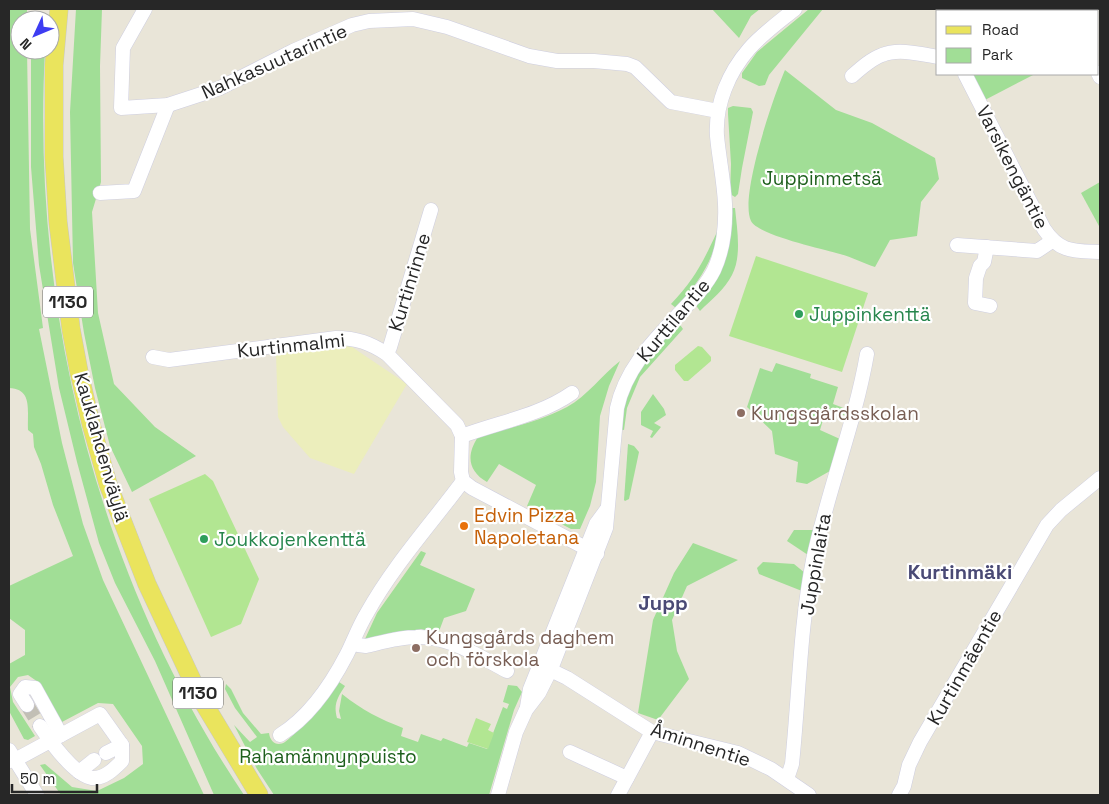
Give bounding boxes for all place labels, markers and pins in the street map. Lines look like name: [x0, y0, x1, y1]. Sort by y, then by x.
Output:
place label: Juppinkenttä: [809, 302, 931, 327]
marker: Juppinkenttä: [793, 308, 805, 320]
place label: Kungsgårdsskolan: [751, 401, 919, 426]
marker: Kungsgårdsskolan: [735, 407, 747, 419]
place label: Edvin Pizza Napoletana: [474, 503, 579, 550]
marker: Edvin Pizza Napoletana: [458, 520, 470, 532]
place label: Joukkojenkenttä: [214, 527, 366, 552]
marker: Joukkojenkenttä: [198, 533, 210, 545]
place label: Kungsgårds daghem och förskola: [426, 625, 614, 672]
marker: Kungsgårds daghem och förskola: [410, 642, 422, 654]

